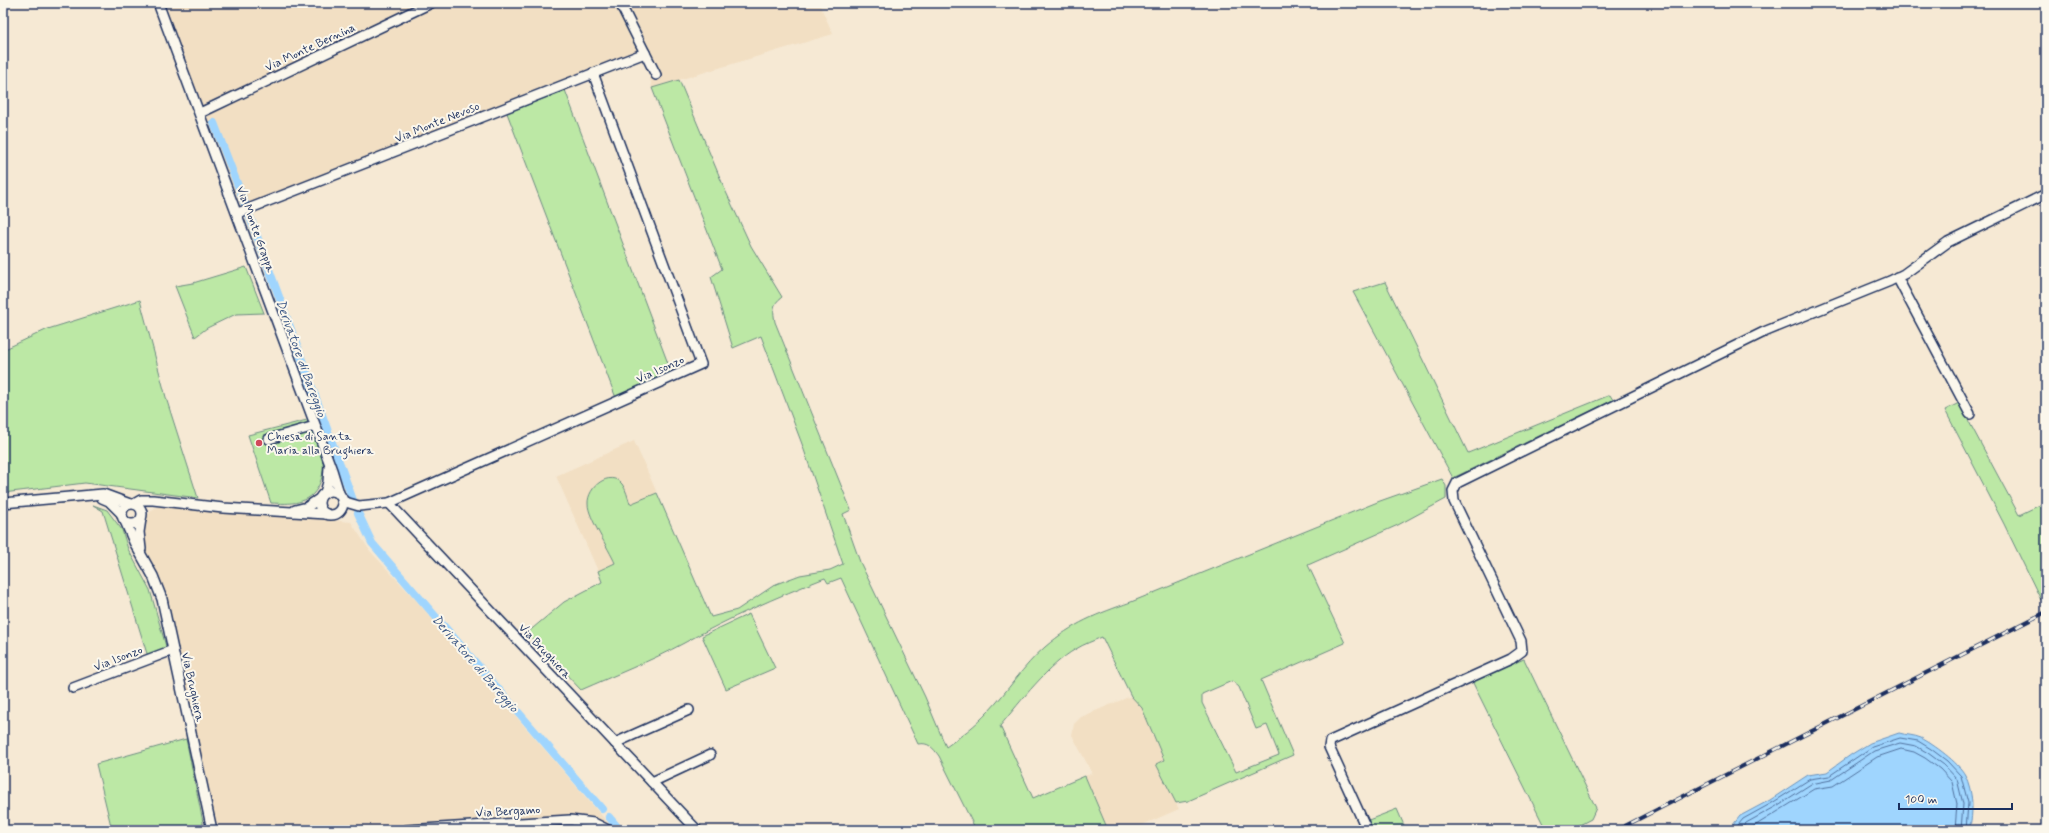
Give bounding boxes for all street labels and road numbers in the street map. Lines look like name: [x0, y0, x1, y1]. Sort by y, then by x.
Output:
street label: Via Monte Bernina: [263, 20, 358, 76]
street label: Via Monte Nevoso: [393, 99, 482, 147]
street label: Via Monte Grappa: [232, 184, 278, 276]
street label: Via Isonzo: [634, 352, 687, 388]
street label: Via Brughiera: [514, 620, 575, 684]
street label: Via Isonzo: [92, 642, 145, 676]
street label: Via Brughiera: [177, 651, 207, 724]
street label: Via Bergamo: [475, 802, 541, 822]

